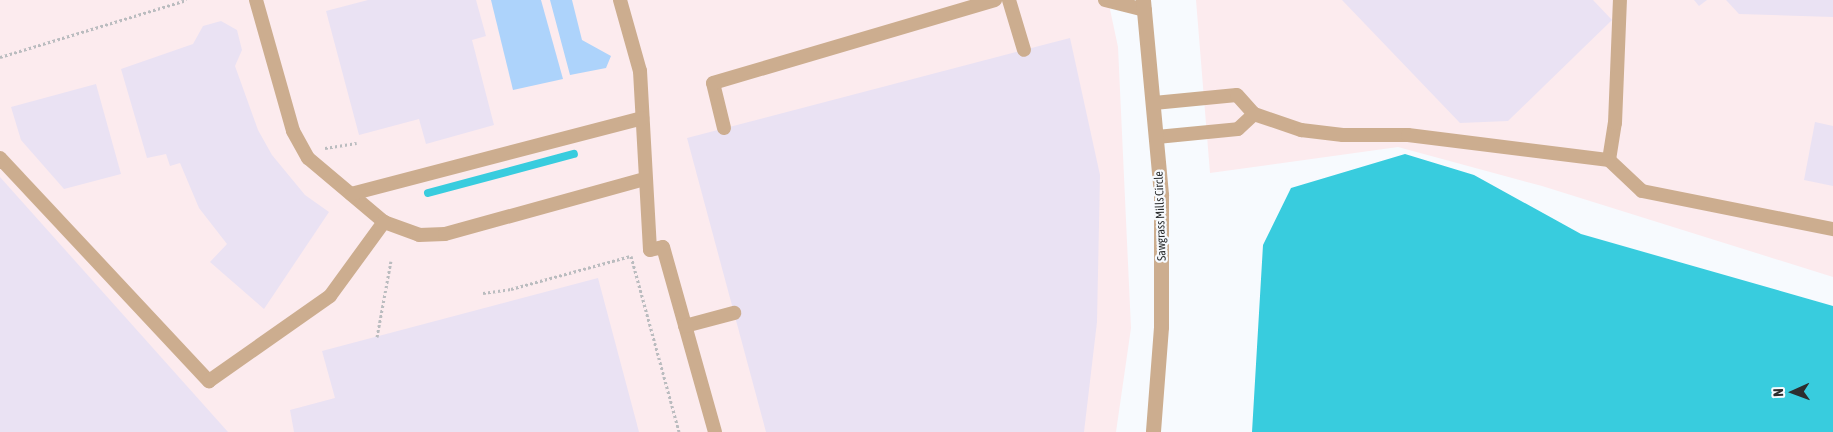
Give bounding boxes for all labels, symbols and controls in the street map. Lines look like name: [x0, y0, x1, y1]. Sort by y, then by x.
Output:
street label: Sawgrass Mills Circle: [1152, 171, 1170, 261]
north arrow: [1768, 367, 1818, 417]
text: N: [1770, 388, 1786, 397]

